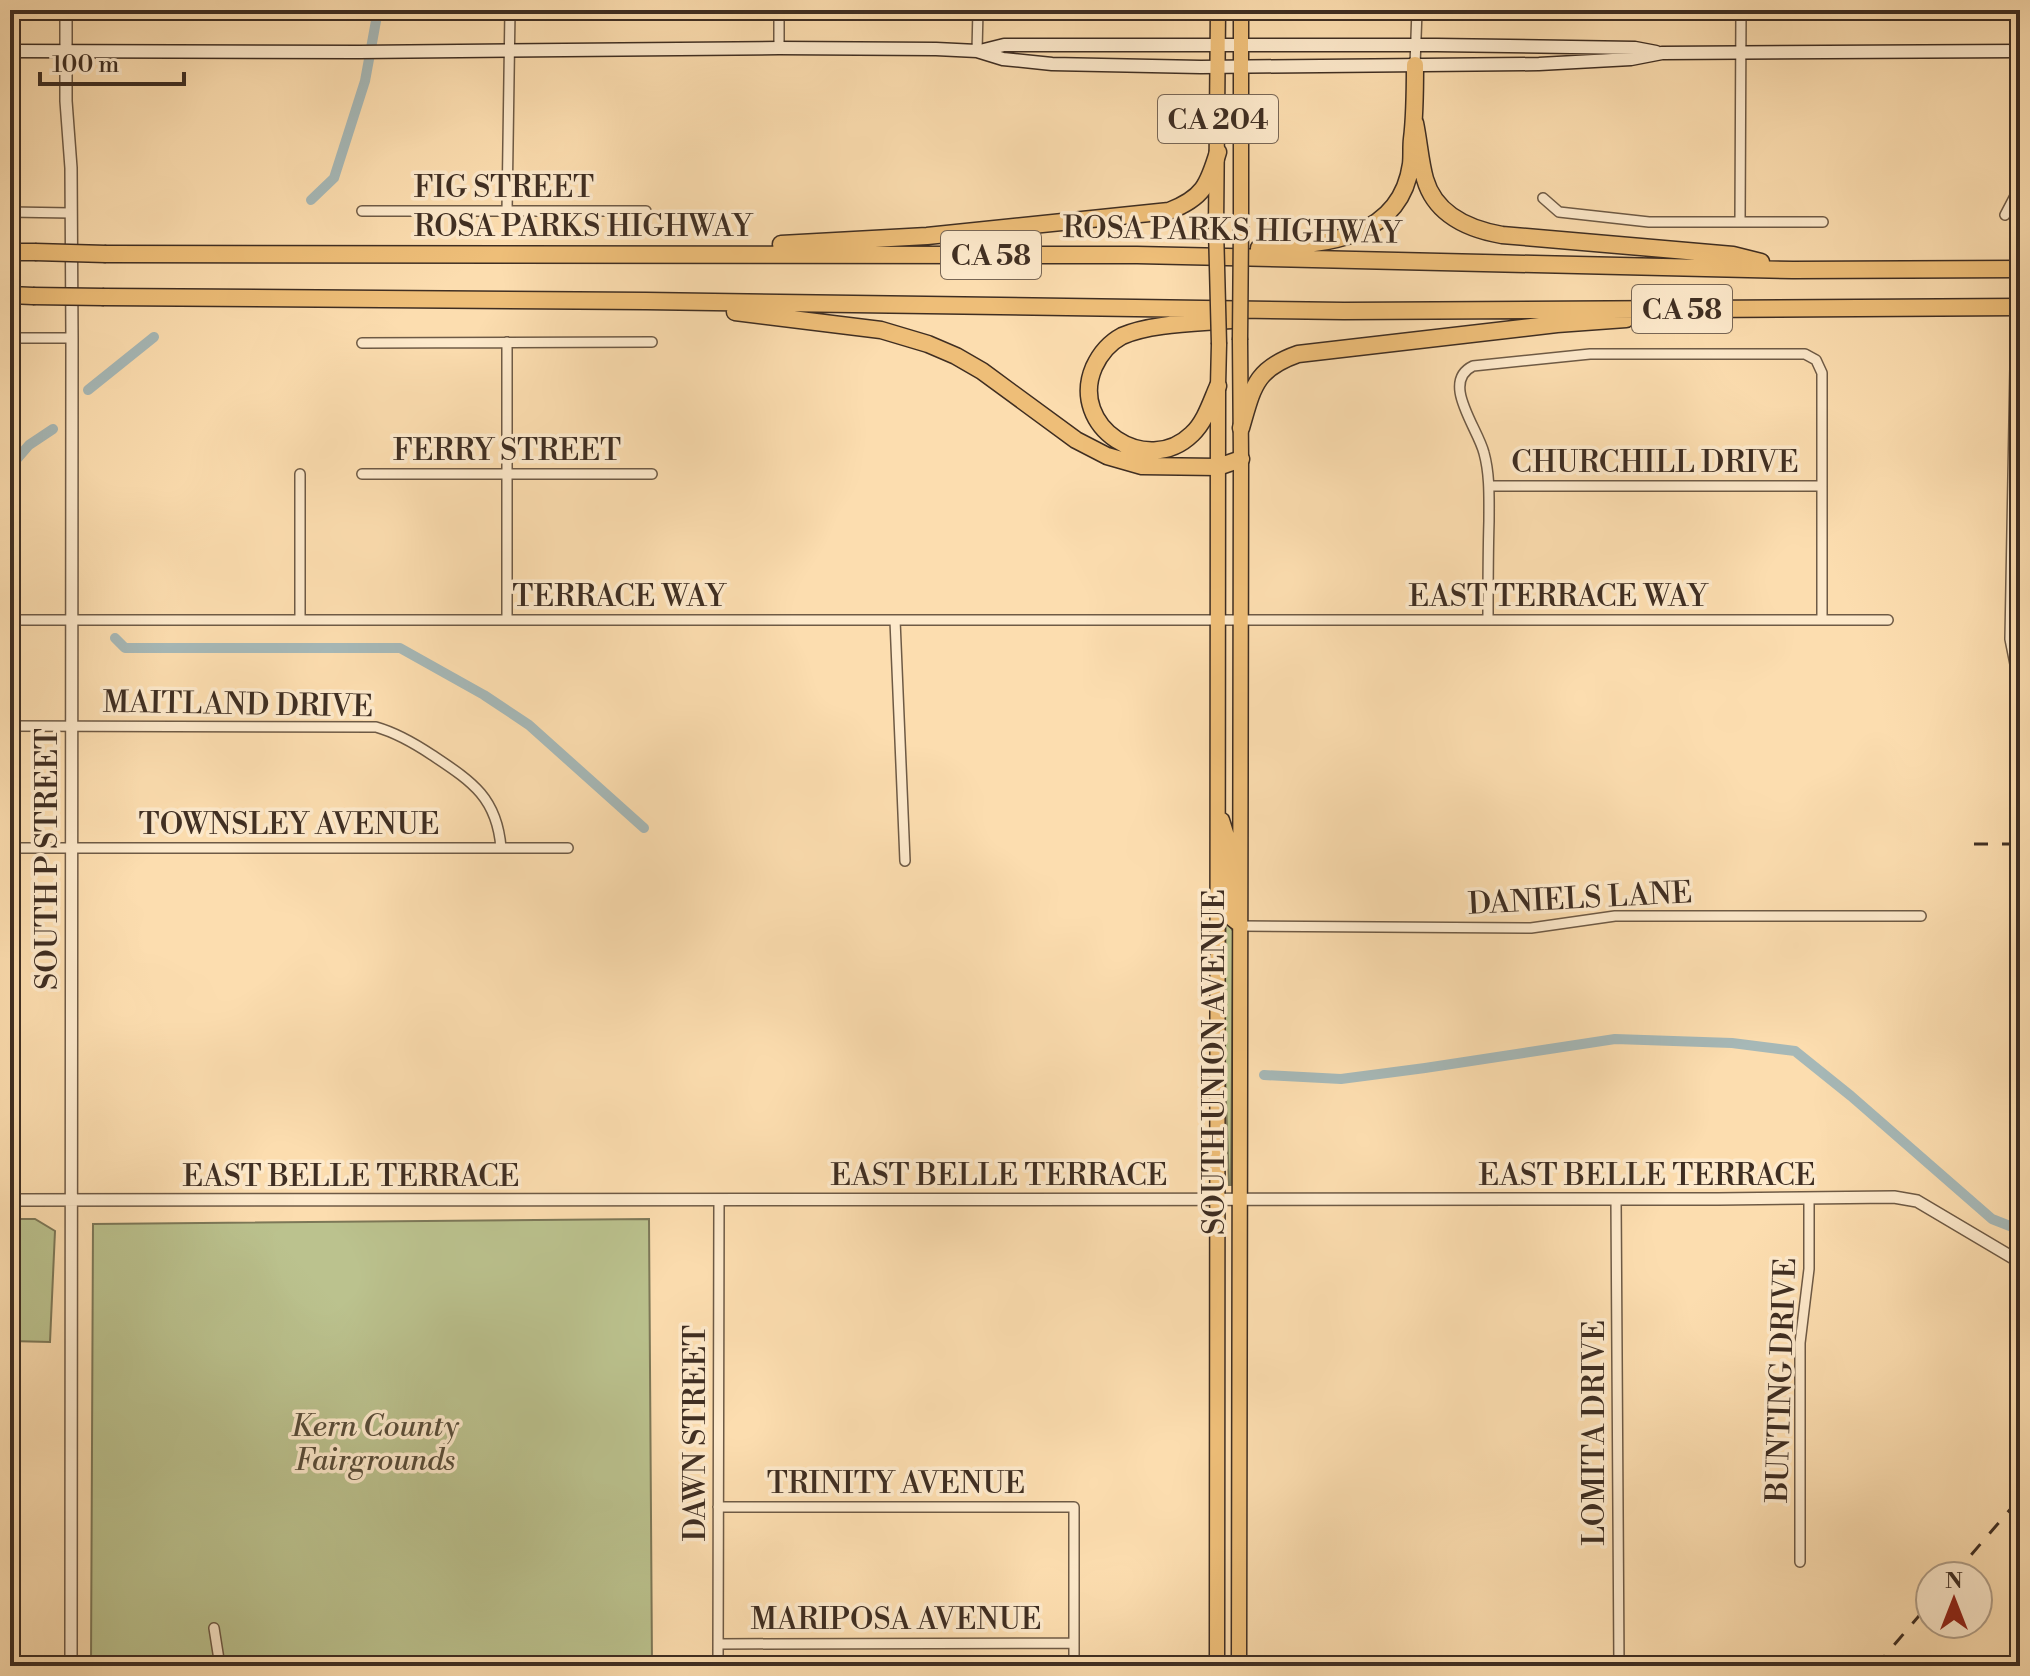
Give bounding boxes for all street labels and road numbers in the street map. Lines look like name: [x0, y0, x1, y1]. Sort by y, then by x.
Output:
road number: CA 204: [1158, 95, 1278, 143]
street label: FIG STREET: [414, 169, 594, 207]
street label: ROSA PARKS HIGHWAY: [414, 208, 754, 246]
street label: ROSA PARKS HIGHWAY: [1062, 209, 1403, 253]
road number: CA 58: [941, 231, 1041, 279]
road number: CA 58: [1632, 285, 1732, 333]
street label: FERRY STREET: [393, 432, 621, 470]
street label: CHURCHILL DRIVE: [1511, 444, 1799, 482]
street label: TERRACE WAY: [512, 578, 727, 616]
street label: EAST TERRACE WAY: [1409, 578, 1709, 616]
street label: MAITLAND DRIVE: [102, 684, 374, 726]
street label: SOUTH P STREET: [29, 728, 67, 990]
street label: TOWNSLEY AVENUE: [139, 806, 439, 844]
street label: DANIELS LANE: [1467, 874, 1693, 924]
street label: SOUTH UNION AVENUE: [1196, 889, 1234, 1235]
street label: EAST BELLE TERRACE: [830, 1157, 1168, 1195]
street label: EAST BELLE TERRACE: [1478, 1157, 1816, 1195]
street label: EAST BELLE TERRACE: [182, 1158, 520, 1196]
street label: BUNTING DRIVE: [1759, 1257, 1805, 1504]
street label: LOMITA DRIVE: [1576, 1320, 1614, 1546]
street label: DAWN STREET: [677, 1325, 715, 1541]
street label: TRINITY AVENUE: [767, 1465, 1025, 1503]
street label: MARIPOSA AVENUE: [750, 1601, 1042, 1639]

